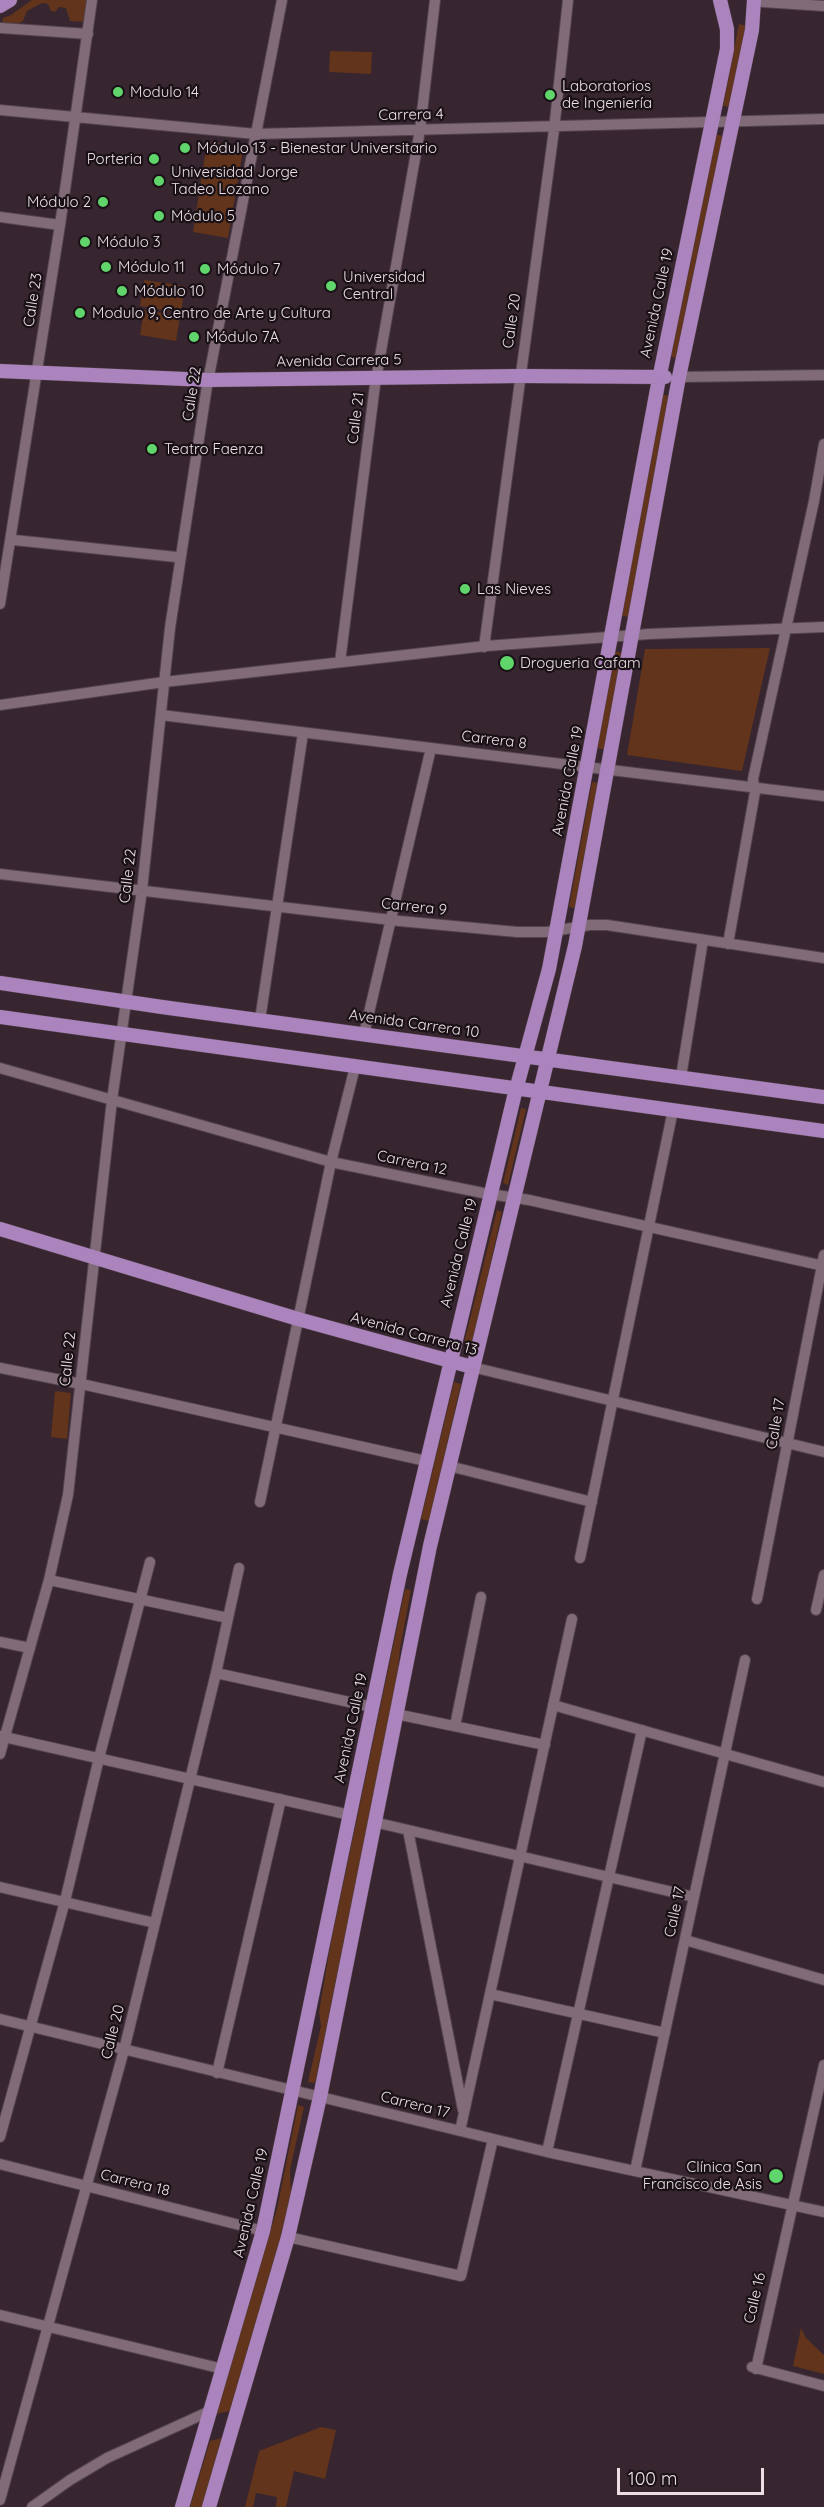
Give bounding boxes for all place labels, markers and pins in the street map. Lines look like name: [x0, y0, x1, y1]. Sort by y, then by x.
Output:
place label: Laboratorios de Ingeniería: [562, 77, 652, 112]
place label: Modulo 14: [130, 83, 199, 101]
marker: Modulo 14: [111, 85, 125, 99]
marker: Laboratorios de Ingeniería: [543, 88, 557, 102]
place label: Módulo 13 - Bienestar Universitario: [197, 139, 437, 157]
marker: Módulo 13 - Bienestar Universitario: [178, 141, 192, 155]
place label: Porteria: [87, 150, 142, 168]
marker: Porteria: [147, 152, 161, 166]
place label: Universidad Jorge Tadeo Lozano: [171, 163, 298, 198]
marker: Universidad Jorge Tadeo Lozano: [152, 174, 166, 188]
place label: Módulo 2: [27, 193, 91, 211]
marker: Módulo 2: [96, 195, 110, 209]
place label: Módulo 5: [171, 207, 235, 225]
marker: Módulo 5: [152, 209, 166, 223]
place label: Módulo 3: [97, 233, 161, 251]
marker: Módulo 3: [78, 235, 92, 249]
place label: Módulo 11: [118, 258, 185, 276]
marker: Módulo 11: [99, 260, 113, 274]
place label: Módulo 7: [217, 260, 280, 278]
marker: Módulo 7: [198, 262, 212, 276]
place label: Universidad Central: [343, 268, 425, 303]
marker: Universidad Central: [324, 279, 338, 293]
place label: Módulo 10: [134, 282, 204, 300]
marker: Módulo 10: [115, 284, 129, 298]
place label: Modulo 9, Centro de Arte y Cultura: [92, 304, 331, 322]
marker: Modulo 9, Centro de Arte y Cultura: [73, 306, 87, 320]
place label: Módulo 7A: [206, 328, 279, 346]
marker: Módulo 7A: [187, 330, 201, 344]
place label: Teatro Faenza: [164, 440, 263, 458]
marker: Teatro Faenza: [145, 442, 159, 456]
place label: Las Nieves: [477, 580, 551, 598]
marker: Las Nieves: [458, 582, 472, 596]
marker: Drogueria Cafam: [498, 654, 516, 672]
place label: Drogueria Cafam: [520, 654, 641, 672]
place label: Clínica San Francisco de Asis: [643, 2158, 762, 2193]
marker: Clínica San Francisco de Asis: [767, 2167, 785, 2185]

